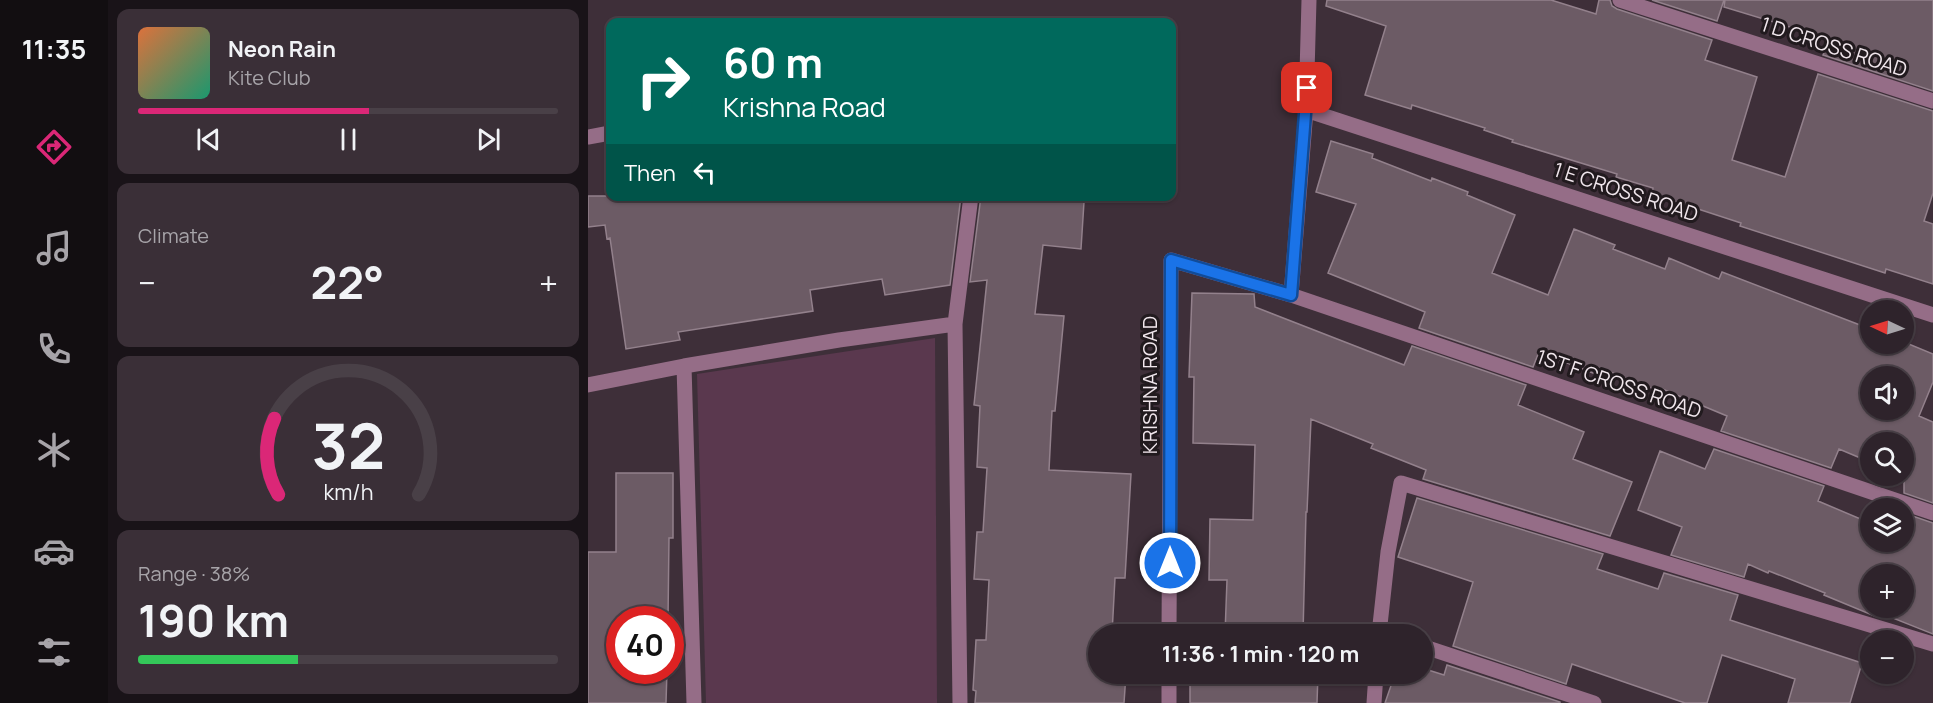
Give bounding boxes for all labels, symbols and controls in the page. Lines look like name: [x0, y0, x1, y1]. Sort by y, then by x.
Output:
street label: 1 D CROSS ROAD: [1758, 10, 1911, 83]
text: 11:35: [22, 30, 86, 67]
text: 60 m: [723, 33, 823, 91]
text: Neon Rain: [228, 34, 336, 64]
icon: right: [624, 42, 702, 120]
pin: [1281, 62, 1332, 113]
text: Kite Club: [228, 64, 311, 91]
icon: arrive: [1290, 71, 1323, 104]
text: Krishna Road: [723, 88, 886, 125]
icon: previous: [192, 123, 225, 156]
icon: pause: [332, 123, 365, 156]
icon: next: [472, 123, 505, 156]
icon: directions: [33, 126, 75, 168]
street label: 1 E CROSS ROAD: [1550, 155, 1702, 228]
icon: left: [688, 156, 721, 189]
text: Then: [624, 158, 676, 188]
text: Climate: [138, 222, 209, 249]
icon: music: [33, 227, 75, 269]
text: 22°: [310, 251, 384, 313]
text: −: [138, 260, 156, 305]
text: +: [539, 260, 558, 305]
north arrow: [1860, 300, 1914, 354]
map controls: [1860, 300, 1914, 684]
street label: KRISHNA ROAD: [1136, 316, 1163, 454]
icon: phone: [33, 328, 75, 370]
street label: 1ST F CROSS ROAD: [1533, 343, 1705, 424]
button: sound: [1860, 366, 1914, 420]
text: 32: [311, 402, 385, 488]
icon: climate: [33, 429, 75, 471]
button: search: [1860, 432, 1914, 486]
text: km/h: [323, 478, 373, 507]
button: layers: [1860, 498, 1914, 552]
icon: car: [33, 530, 75, 572]
position arrow: [1138, 531, 1202, 595]
text: Range · 38%: [138, 560, 250, 587]
button: +: [1860, 564, 1914, 618]
text: 190 km: [138, 589, 289, 651]
speed limit sign: 40: [606, 606, 684, 684]
button: −: [1860, 630, 1914, 684]
icon: filters: [33, 631, 75, 673]
text: 11:36 · 1 min · 120 m: [1162, 639, 1359, 669]

